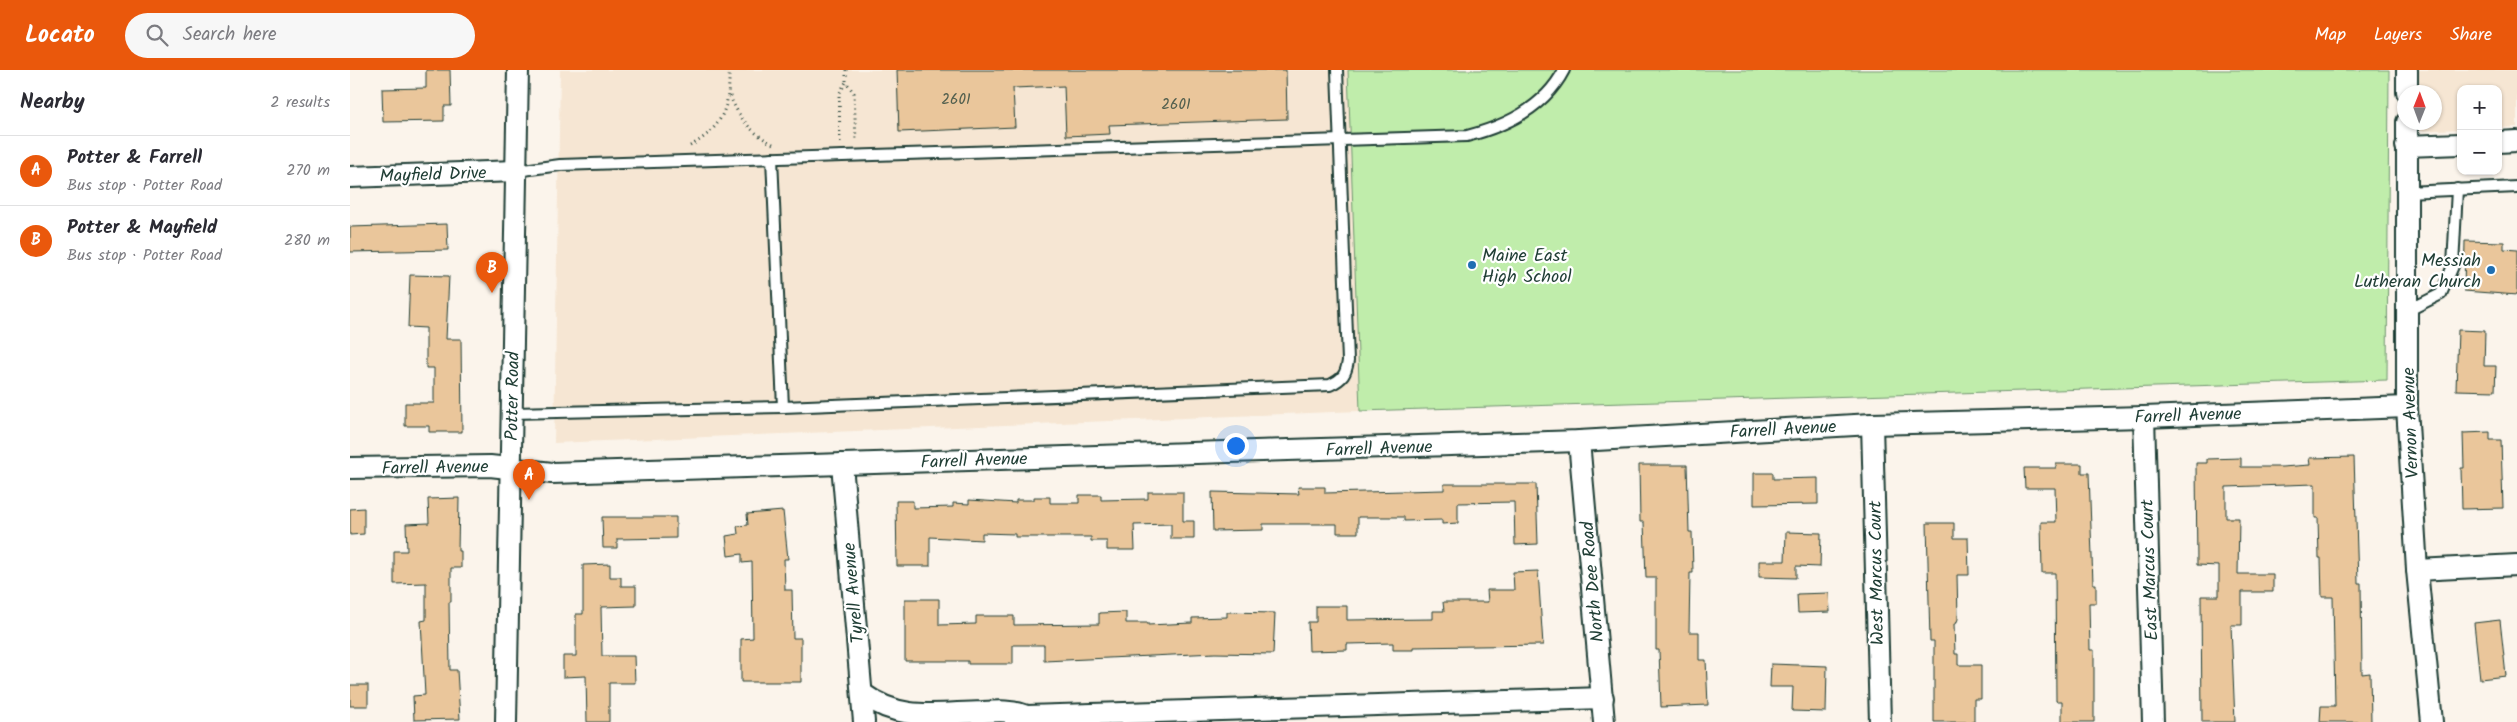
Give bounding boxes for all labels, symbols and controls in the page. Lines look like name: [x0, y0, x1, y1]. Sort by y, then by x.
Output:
search box: [125, 13, 475, 58]
text: Locato: [25, 16, 95, 55]
text: Search here: [183, 20, 276, 50]
icon: search: [143, 21, 171, 49]
text: Map: [2315, 21, 2346, 50]
text: Layers: [2374, 21, 2422, 50]
text: Share: [2450, 21, 2492, 50]
north arrow: [2397, 85, 2442, 130]
map controls: [2457, 85, 2502, 175]
button: +: [2457, 85, 2502, 130]
text: Nearby: [20, 86, 85, 119]
house number: 2601: [941, 88, 971, 112]
text: 2 results: [270, 90, 330, 115]
house number: 2601: [1161, 93, 1191, 117]
button: −: [2457, 130, 2502, 175]
text: Potter & Farrell: [67, 143, 202, 173]
text: A: [31, 158, 41, 183]
text: 270 m: [286, 158, 330, 183]
street label: Mayfield Drive: [379, 159, 487, 192]
text: Bus stop · Potter Road: [67, 173, 222, 198]
text: Potter & Mayfield: [67, 213, 217, 243]
text: B: [31, 228, 41, 253]
text: 280 m: [284, 228, 330, 253]
place label: Maine East High School: [1482, 242, 1572, 292]
text: Bus stop · Potter Road: [67, 243, 222, 268]
place label: Messiah Lutheran Church: [2354, 247, 2481, 297]
pin: B: [476, 252, 508, 293]
marker: Maine East High School: [1466, 259, 1478, 271]
marker: Messiah Lutheran Church: [2485, 264, 2497, 276]
street label: Potter Road: [498, 350, 529, 441]
street label: Vernon Avenue: [2395, 367, 2428, 479]
street label: Farrell Avenue: [2134, 400, 2242, 433]
street label: Farrell Avenue: [1729, 413, 1837, 448]
your location: [1223, 433, 1249, 459]
street label: Farrell Avenue: [1325, 433, 1433, 466]
street label: Farrell Avenue: [920, 445, 1028, 478]
street label: Farrell Avenue: [381, 453, 489, 484]
pin: A: [513, 459, 545, 500]
street label: East Marcus Court: [2134, 498, 2167, 641]
street label: West Marcus Court: [1862, 499, 1893, 646]
street label: North Dee Road: [1574, 519, 1613, 644]
street label: Tyrell Avenue: [836, 541, 873, 645]

